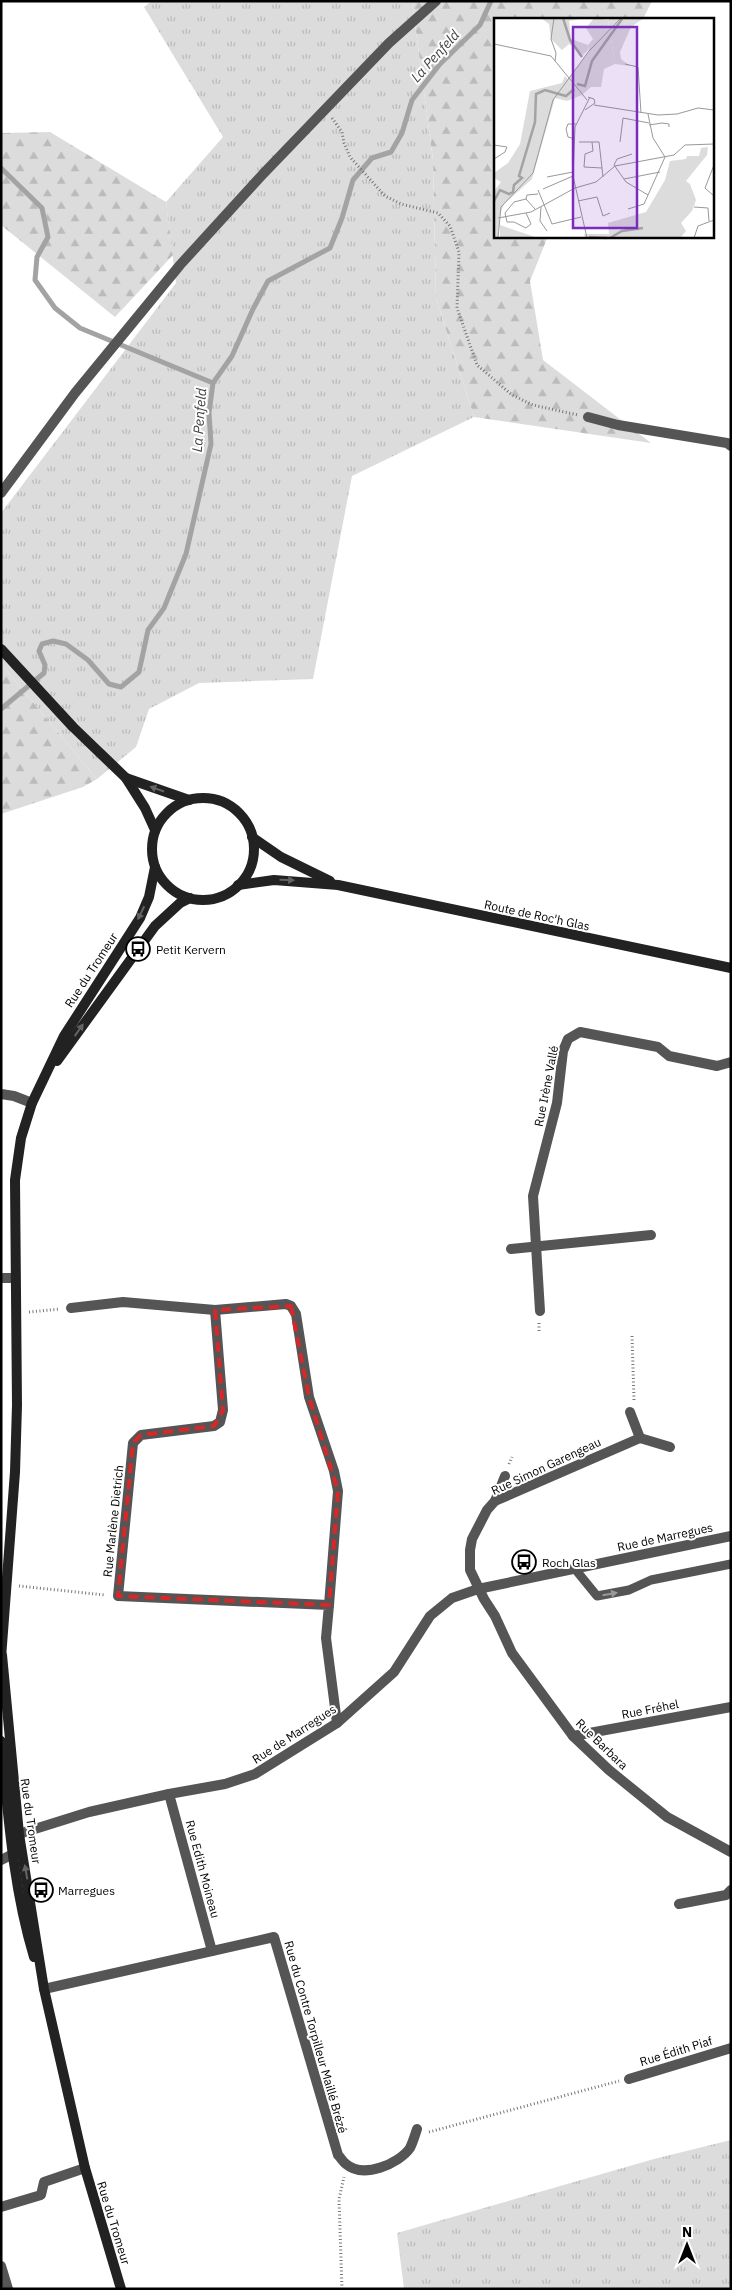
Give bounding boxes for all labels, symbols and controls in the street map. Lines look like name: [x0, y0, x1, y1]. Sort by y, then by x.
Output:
inset map: [494, 18, 714, 238]
water label: La Penfeld: [407, 25, 464, 86]
water label: La Penfeld: [188, 386, 210, 453]
one-way arrow: [149, 785, 164, 793]
one-way arrow: [279, 876, 295, 884]
street label: Route de Roc'h Glas: [483, 896, 591, 934]
one-way arrow: [137, 906, 146, 921]
street label: Rue du Tromeur: [61, 929, 121, 1010]
bus stop icon: Petit Kervern: [125, 936, 151, 962]
place label: Petit Kervern: [156, 942, 226, 957]
one-way arrow: [74, 1023, 84, 1037]
street label: Rue Irène Vallé: [531, 1044, 561, 1128]
street label: Rue Simon Garengeau: [489, 1434, 603, 1498]
street label: Rue Marlène Dietrich: [100, 1464, 126, 1578]
street label: Rue de Marregues: [616, 1520, 714, 1554]
bus stop icon: Roch Glas: [511, 1549, 537, 1575]
place label: Roch Glas: [542, 1555, 596, 1570]
one-way arrow: [603, 1589, 619, 1597]
street label: Rue Fréhel: [620, 1696, 680, 1722]
street label: Rue de Marregues: [249, 1701, 339, 1767]
street label: Rue Barbara: [573, 1715, 632, 1773]
street label: Rue du Tromeur: [18, 1777, 45, 1865]
street label: Rue Edith Moineau: [183, 1818, 223, 1920]
one-way arrow: [21, 1863, 29, 1879]
bus stop icon: Marregues: [28, 1877, 54, 1903]
place label: Marregues: [58, 1883, 115, 1898]
street label: Rue du Contre Torpilleur Maillé Brézé: [281, 1939, 351, 2135]
street label: Rue Édith Piaf: [638, 2033, 714, 2069]
street label: Rue du Tromeur: [94, 2180, 134, 2267]
north arrow: [662, 2220, 712, 2270]
text: N: [682, 2223, 692, 2241]

